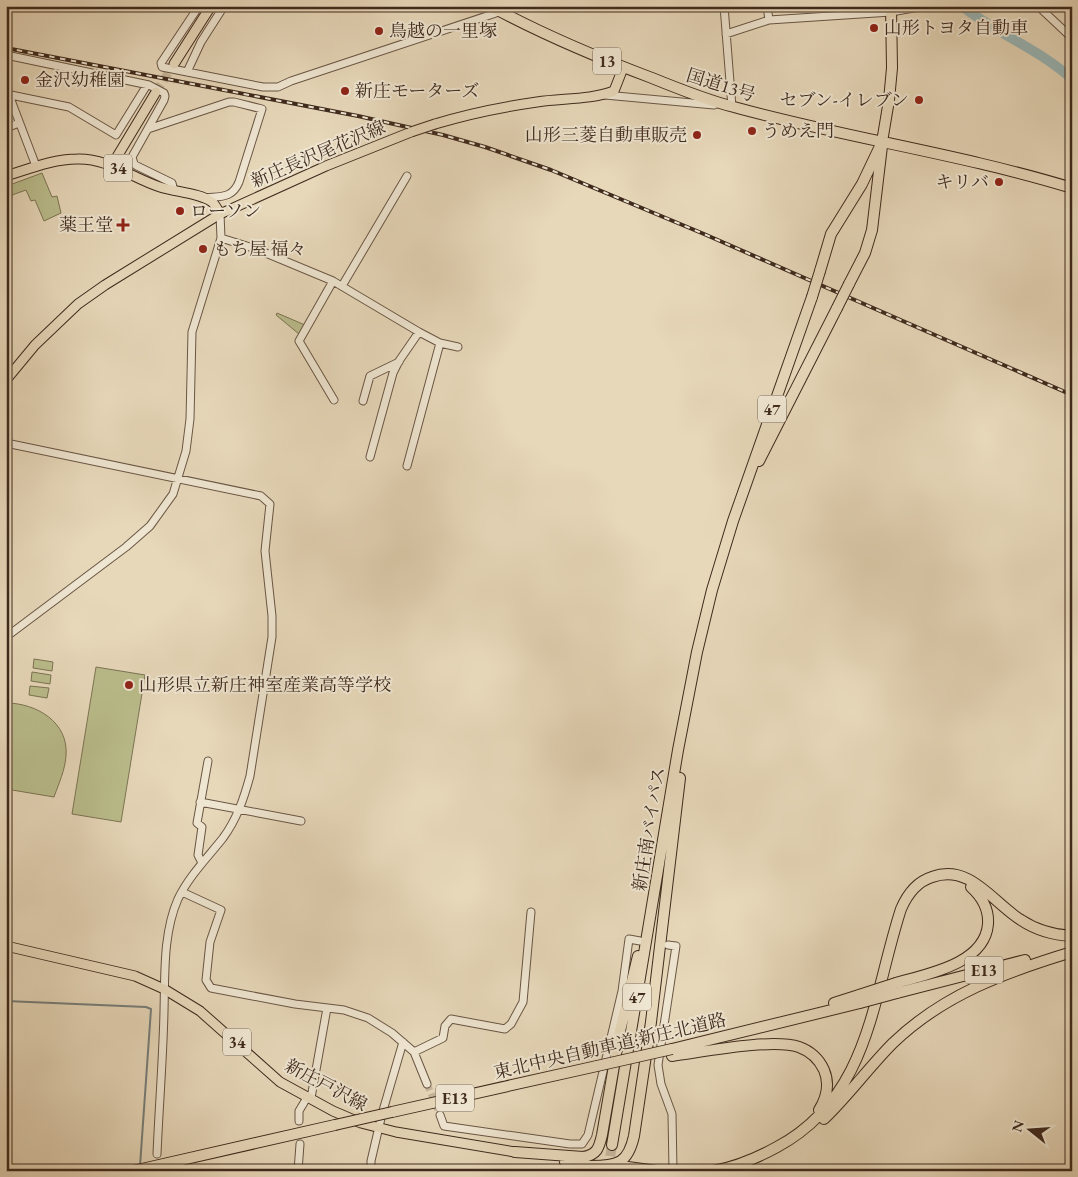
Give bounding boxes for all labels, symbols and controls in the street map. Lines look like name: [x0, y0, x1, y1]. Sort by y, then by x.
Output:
place label: 山形トヨタ自動車: [884, 16, 1028, 39]
place label: 鳥越の一里塚: [389, 19, 497, 42]
marker: 山形トヨタ自動車: [868, 22, 880, 34]
marker: 鳥越の一里塚: [373, 25, 385, 37]
road number: 13: [593, 48, 621, 74]
street label: 国道13号: [684, 63, 759, 106]
place label: 金沢幼稚園: [35, 68, 125, 91]
marker: 金沢幼稚園: [19, 74, 31, 86]
place label: 新庄モーターズ: [355, 79, 479, 102]
marker: 新庄モーターズ: [339, 85, 351, 97]
place label: セブン-イレブン: [780, 88, 909, 111]
marker: セブン-イレブン: [913, 94, 925, 106]
street label: 新庄長沢尾花沢線: [247, 115, 389, 192]
place label: うめえ門: [762, 119, 834, 142]
place label: 山形三菱自動車販売: [525, 123, 687, 146]
marker: うめえ門: [746, 125, 758, 137]
marker: 山形三菱自動車販売: [691, 129, 703, 141]
road number: 34: [104, 154, 132, 182]
place label: キリバ: [936, 170, 989, 193]
marker: キリバ: [993, 176, 1005, 188]
place label: ローソン: [190, 199, 261, 222]
marker: ローソン: [174, 205, 186, 217]
place label: 薬王堂: [59, 213, 113, 236]
marker: 薬王堂: [117, 219, 129, 231]
place label: もち屋 福々: [213, 237, 307, 260]
marker: もち屋 福々: [197, 243, 209, 255]
road number: 47: [758, 396, 786, 422]
place label: 山形県立新庄神室産業高等学校: [139, 673, 391, 696]
marker: 山形県立新庄神室産業高等学校: [123, 679, 135, 691]
street label: 新庄南バイパス: [627, 765, 670, 893]
road number: E13: [965, 956, 1003, 984]
road number: 47: [623, 984, 651, 1010]
street label: 東北中央自動車道;新庄北道路: [491, 1008, 728, 1083]
road number: 34: [223, 1028, 251, 1056]
street label: 新庄戸沢線: [281, 1053, 371, 1116]
road number: E13: [436, 1084, 474, 1112]
north arrow: [1006, 1104, 1056, 1154]
text: N: [1007, 1118, 1028, 1134]

